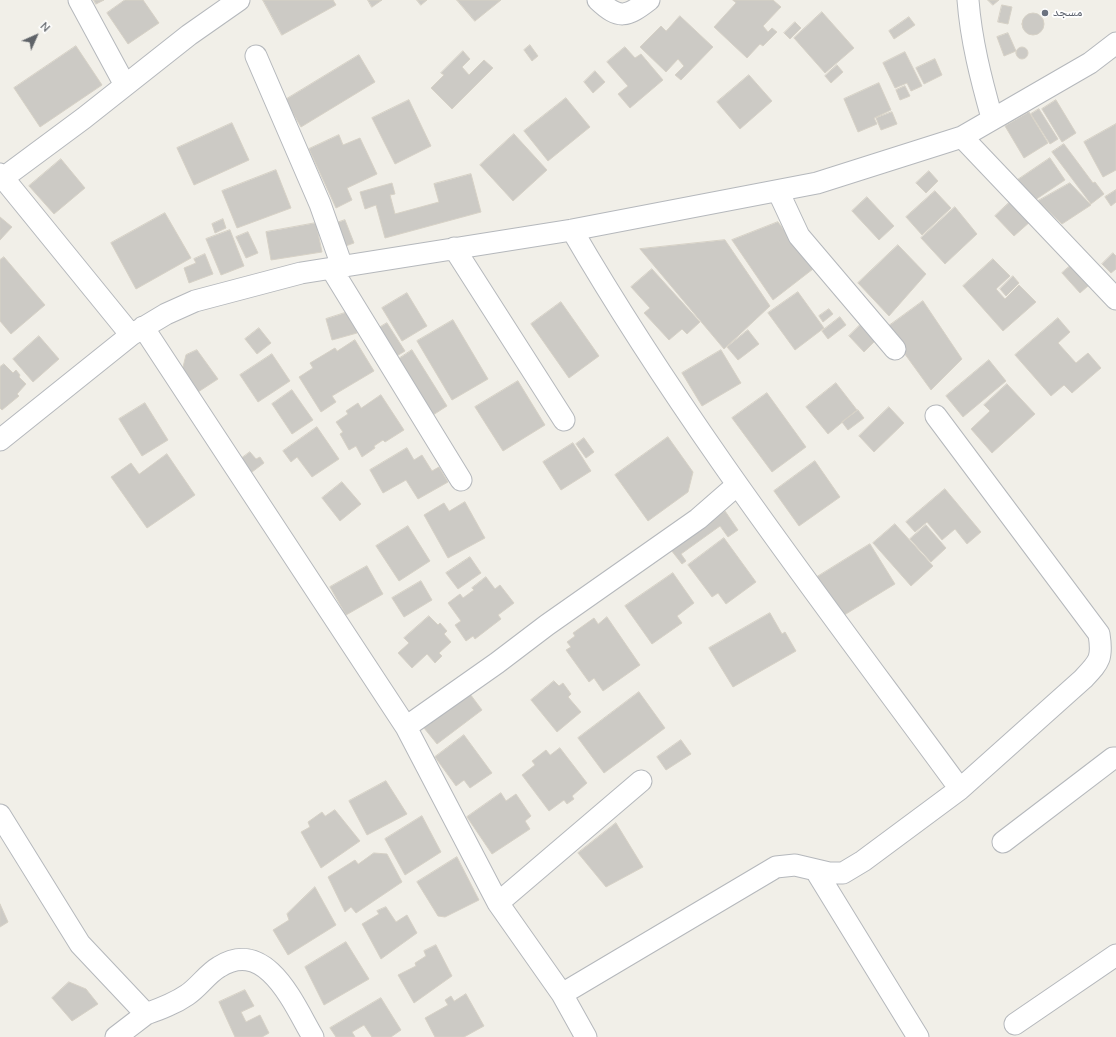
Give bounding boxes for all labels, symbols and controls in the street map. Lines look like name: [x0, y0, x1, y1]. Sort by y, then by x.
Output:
place label: مسجد: [1053, 5, 1082, 21]
marker: مسجد: [1040, 8, 1050, 18]
north arrow: [16, 16, 56, 56]
text: N: [37, 19, 53, 35]

